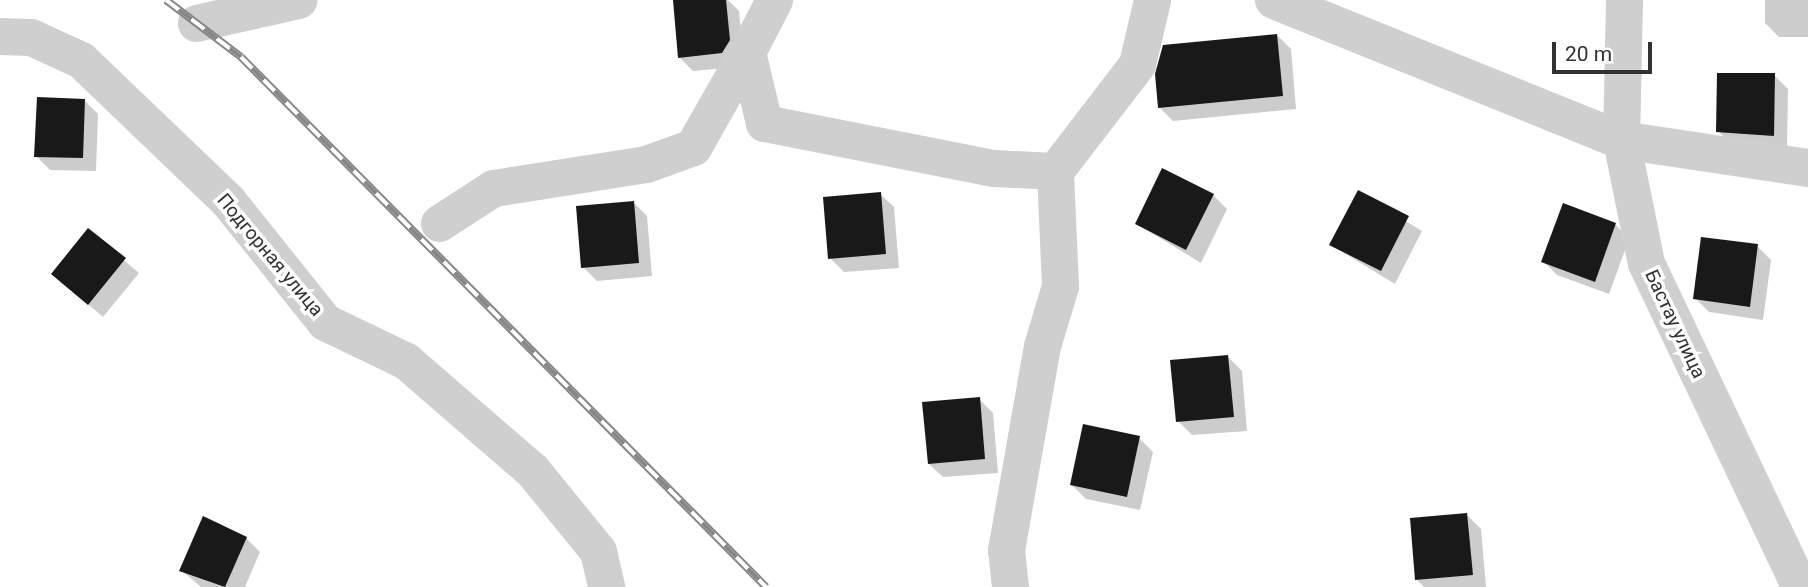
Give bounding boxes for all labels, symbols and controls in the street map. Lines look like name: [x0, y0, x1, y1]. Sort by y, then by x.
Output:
scale bar: [1556, 28, 1656, 72]
text: 20 m: [1565, 42, 1612, 66]
street label: Подгорная улица: [212, 189, 328, 321]
street label: Бастау улица: [1640, 266, 1710, 382]

